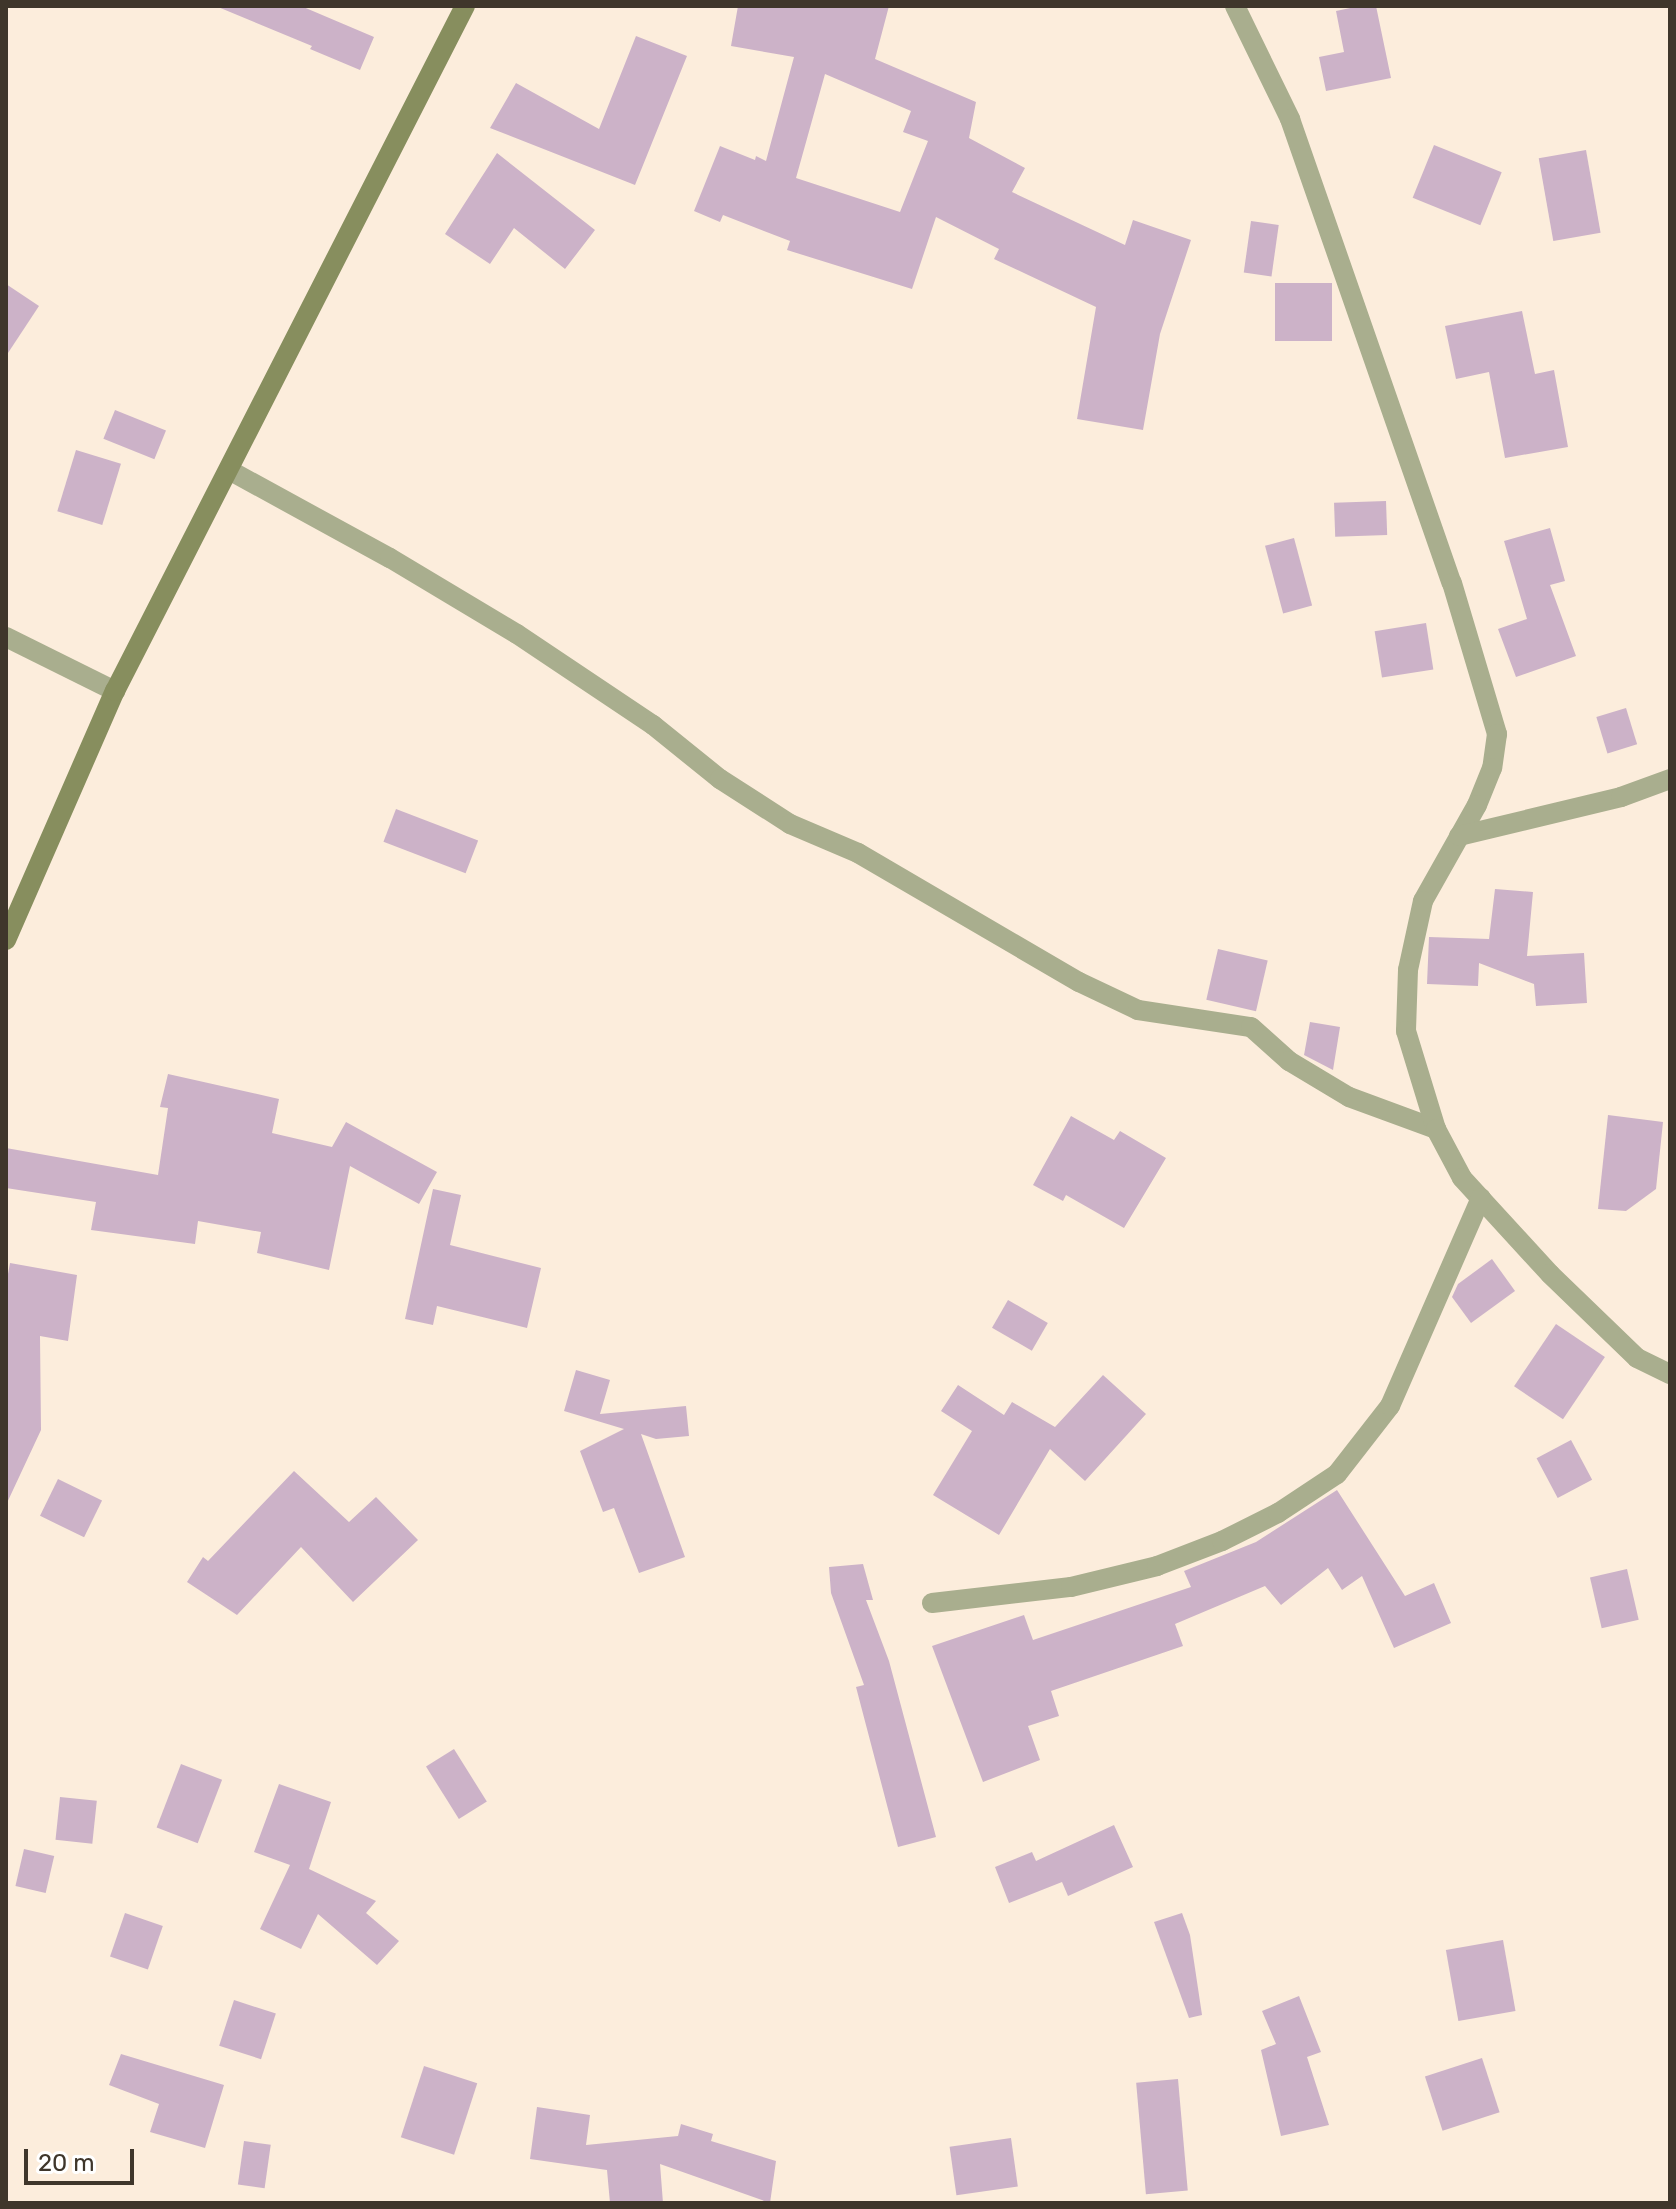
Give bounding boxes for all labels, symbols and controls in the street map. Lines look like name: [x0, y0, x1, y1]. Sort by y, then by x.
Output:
scale bar: [28, 2133, 138, 2183]
text: 20 m: [38, 2149, 95, 2177]

